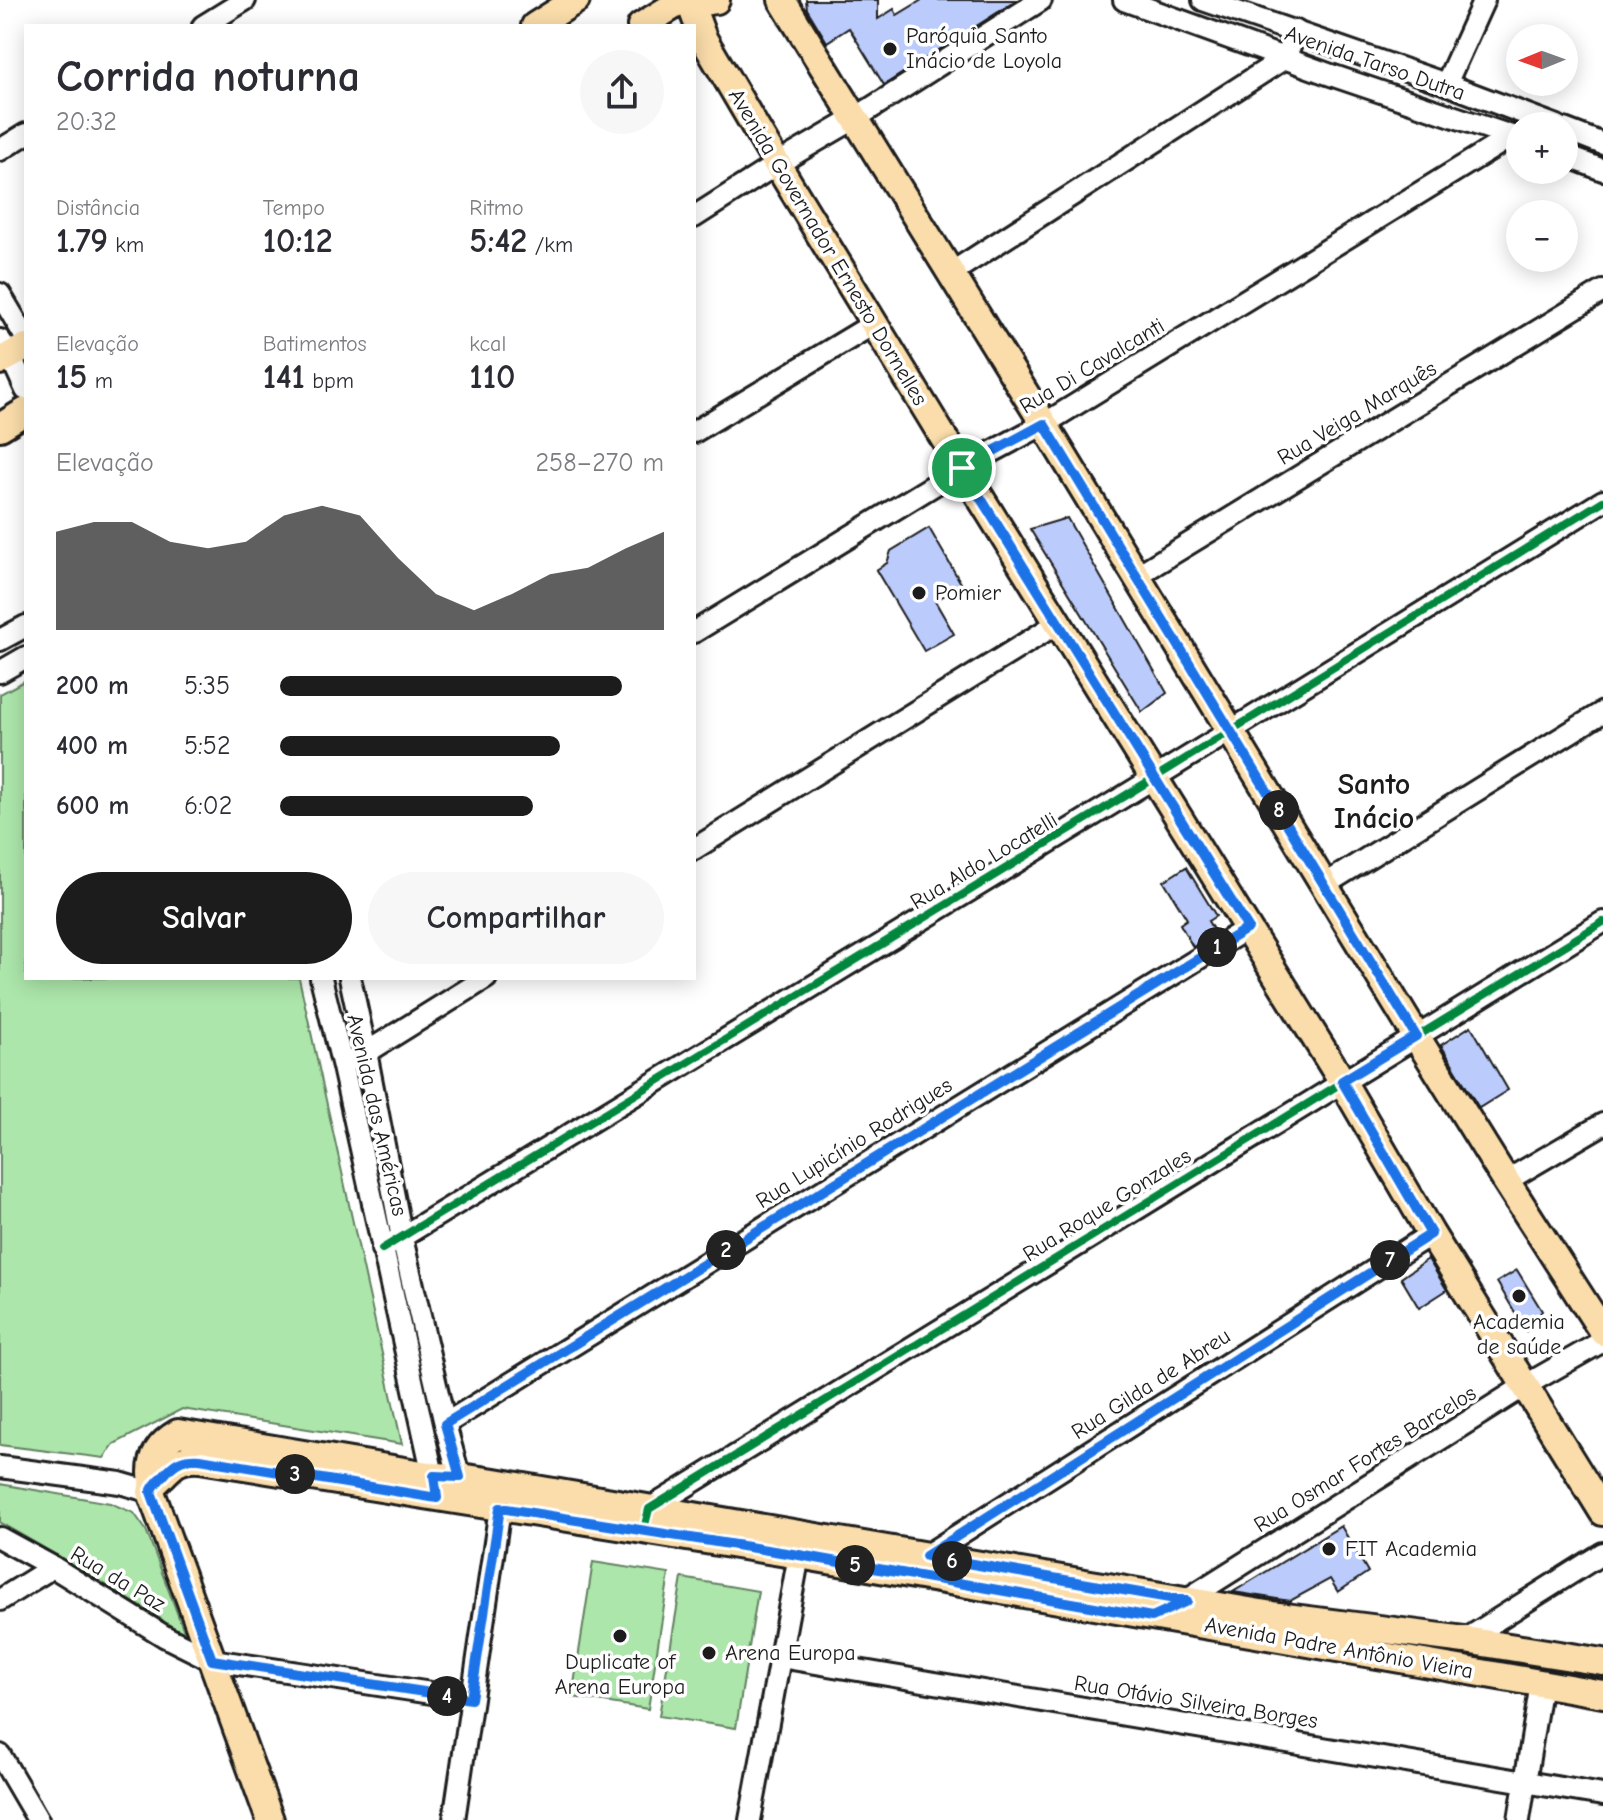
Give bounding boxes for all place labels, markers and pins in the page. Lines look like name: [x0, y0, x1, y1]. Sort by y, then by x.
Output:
place label: Paróquia Santo Inácio de Loyola: [906, 23, 1062, 74]
marker: Paróquia Santo Inácio de Loyola: [881, 40, 899, 58]
pin: [928, 434, 996, 502]
place label: Pomier: [935, 580, 1001, 606]
marker: Pomier: [910, 584, 928, 602]
pin: 8: [1259, 790, 1299, 830]
pin: 1: [1197, 927, 1237, 967]
pin: 2: [706, 1230, 746, 1270]
pin: 7: [1370, 1240, 1410, 1280]
marker: Academia de saúde: [1510, 1287, 1528, 1305]
place label: Academia de saúde: [1473, 1309, 1565, 1360]
pin: 3: [275, 1454, 315, 1494]
place label: FIT Academia: [1345, 1536, 1477, 1562]
marker: FIT Academia: [1320, 1540, 1338, 1558]
pin: 6: [932, 1541, 972, 1581]
pin: 5: [835, 1545, 875, 1585]
marker: Duplicate of Arena Europa: [611, 1627, 629, 1645]
place label: Arena Europa: [725, 1640, 856, 1666]
marker: Arena Europa: [700, 1644, 718, 1662]
place label: Duplicate of Arena Europa: [555, 1649, 685, 1700]
pin: 4: [427, 1676, 467, 1716]

